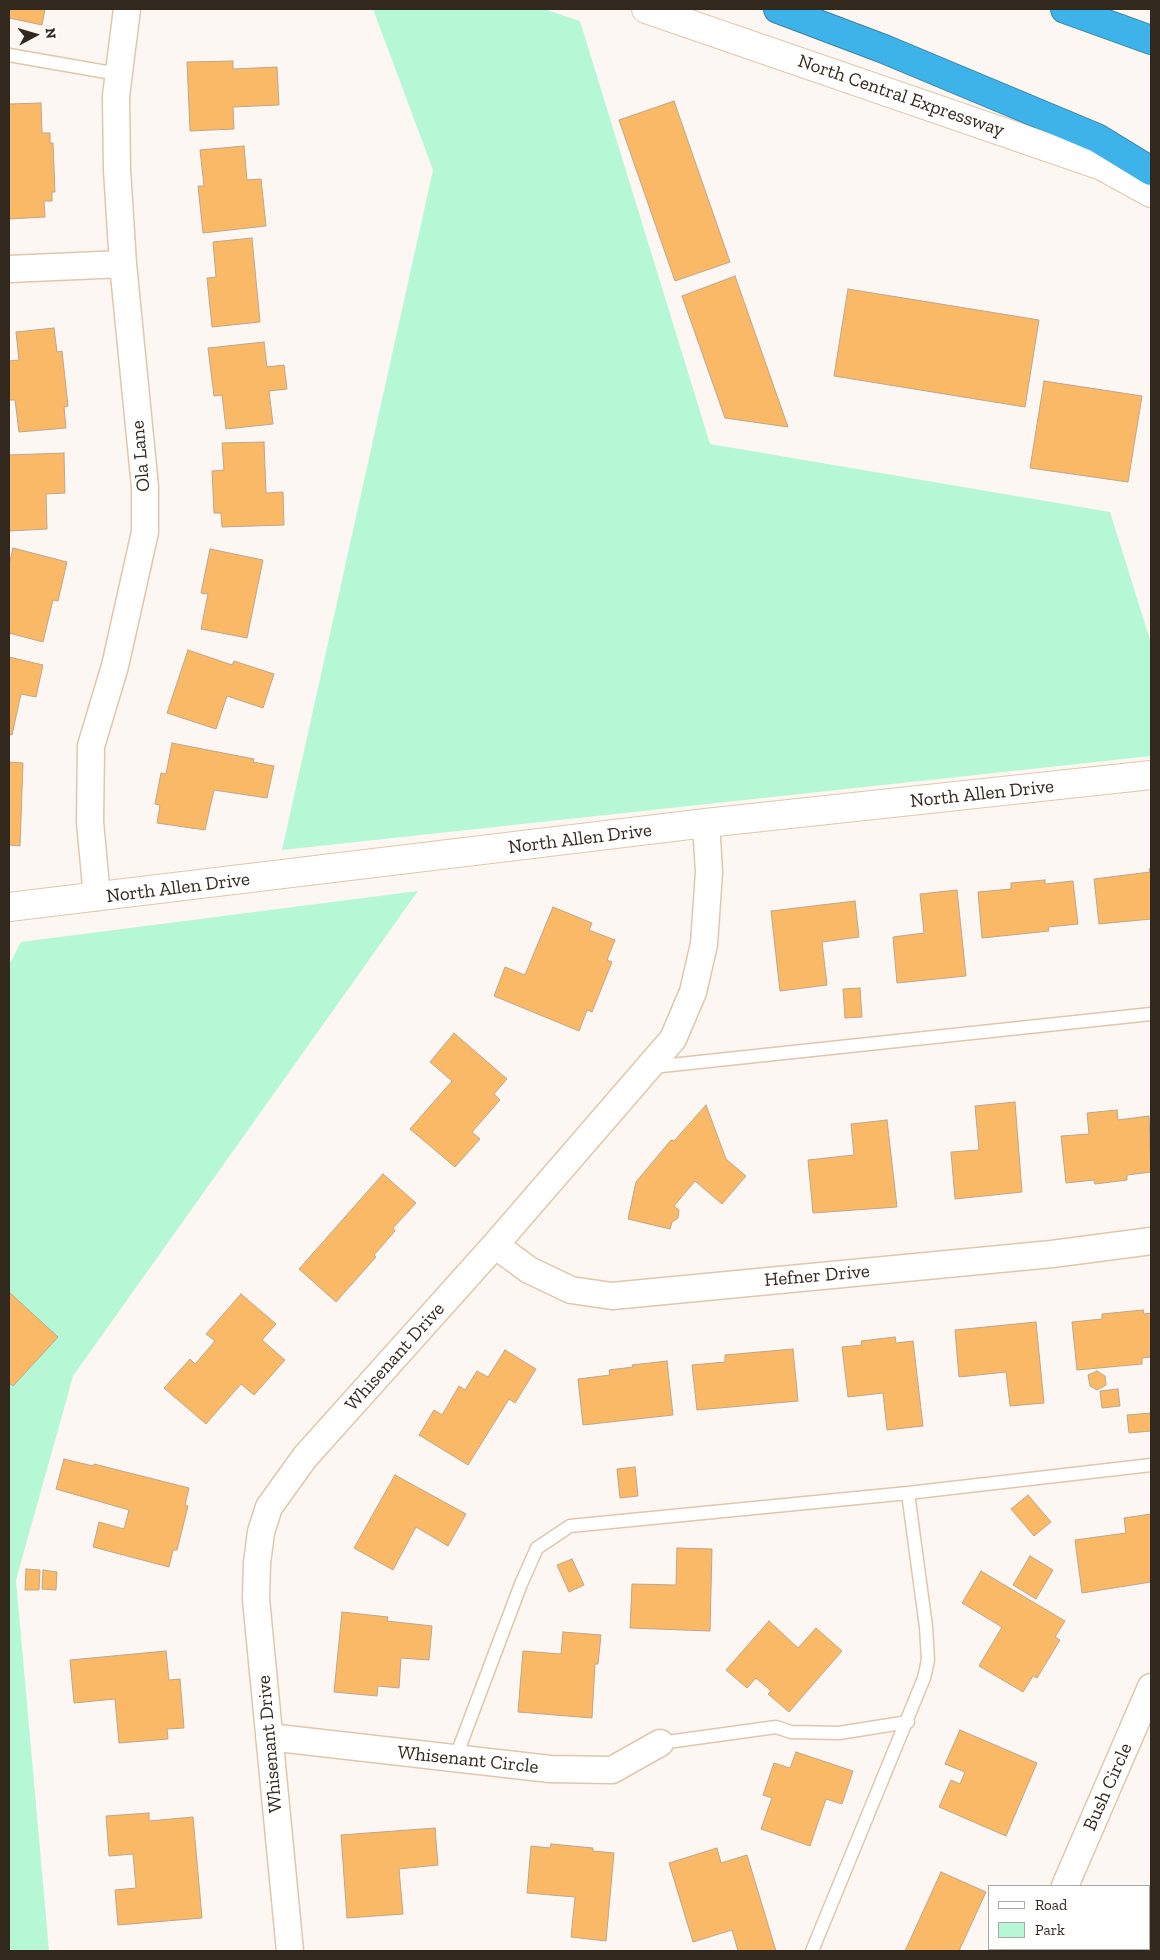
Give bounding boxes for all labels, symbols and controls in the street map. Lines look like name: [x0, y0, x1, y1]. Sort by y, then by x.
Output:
north arrow: [10, 10, 60, 60]
text: N: [41, 27, 59, 40]
street label: North Central Expressway: [795, 50, 1007, 142]
street label: Ola Lane: [127, 419, 155, 493]
street label: North Allen Drive: [909, 775, 1055, 813]
street label: North Allen Drive: [507, 819, 653, 859]
street label: North Allen Drive: [105, 868, 251, 908]
street label: Hefner Drive: [763, 1260, 871, 1292]
street label: Whisenant Drive: [340, 1298, 450, 1416]
street label: Whisenant Drive: [253, 1674, 287, 1814]
street label: Bush Circle: [1079, 1740, 1137, 1834]
street label: Whisenant Circle: [396, 1741, 540, 1779]
legend: [988, 1885, 1150, 1950]
text: Road: [1035, 1896, 1067, 1914]
text: Park: [1035, 1921, 1065, 1939]

